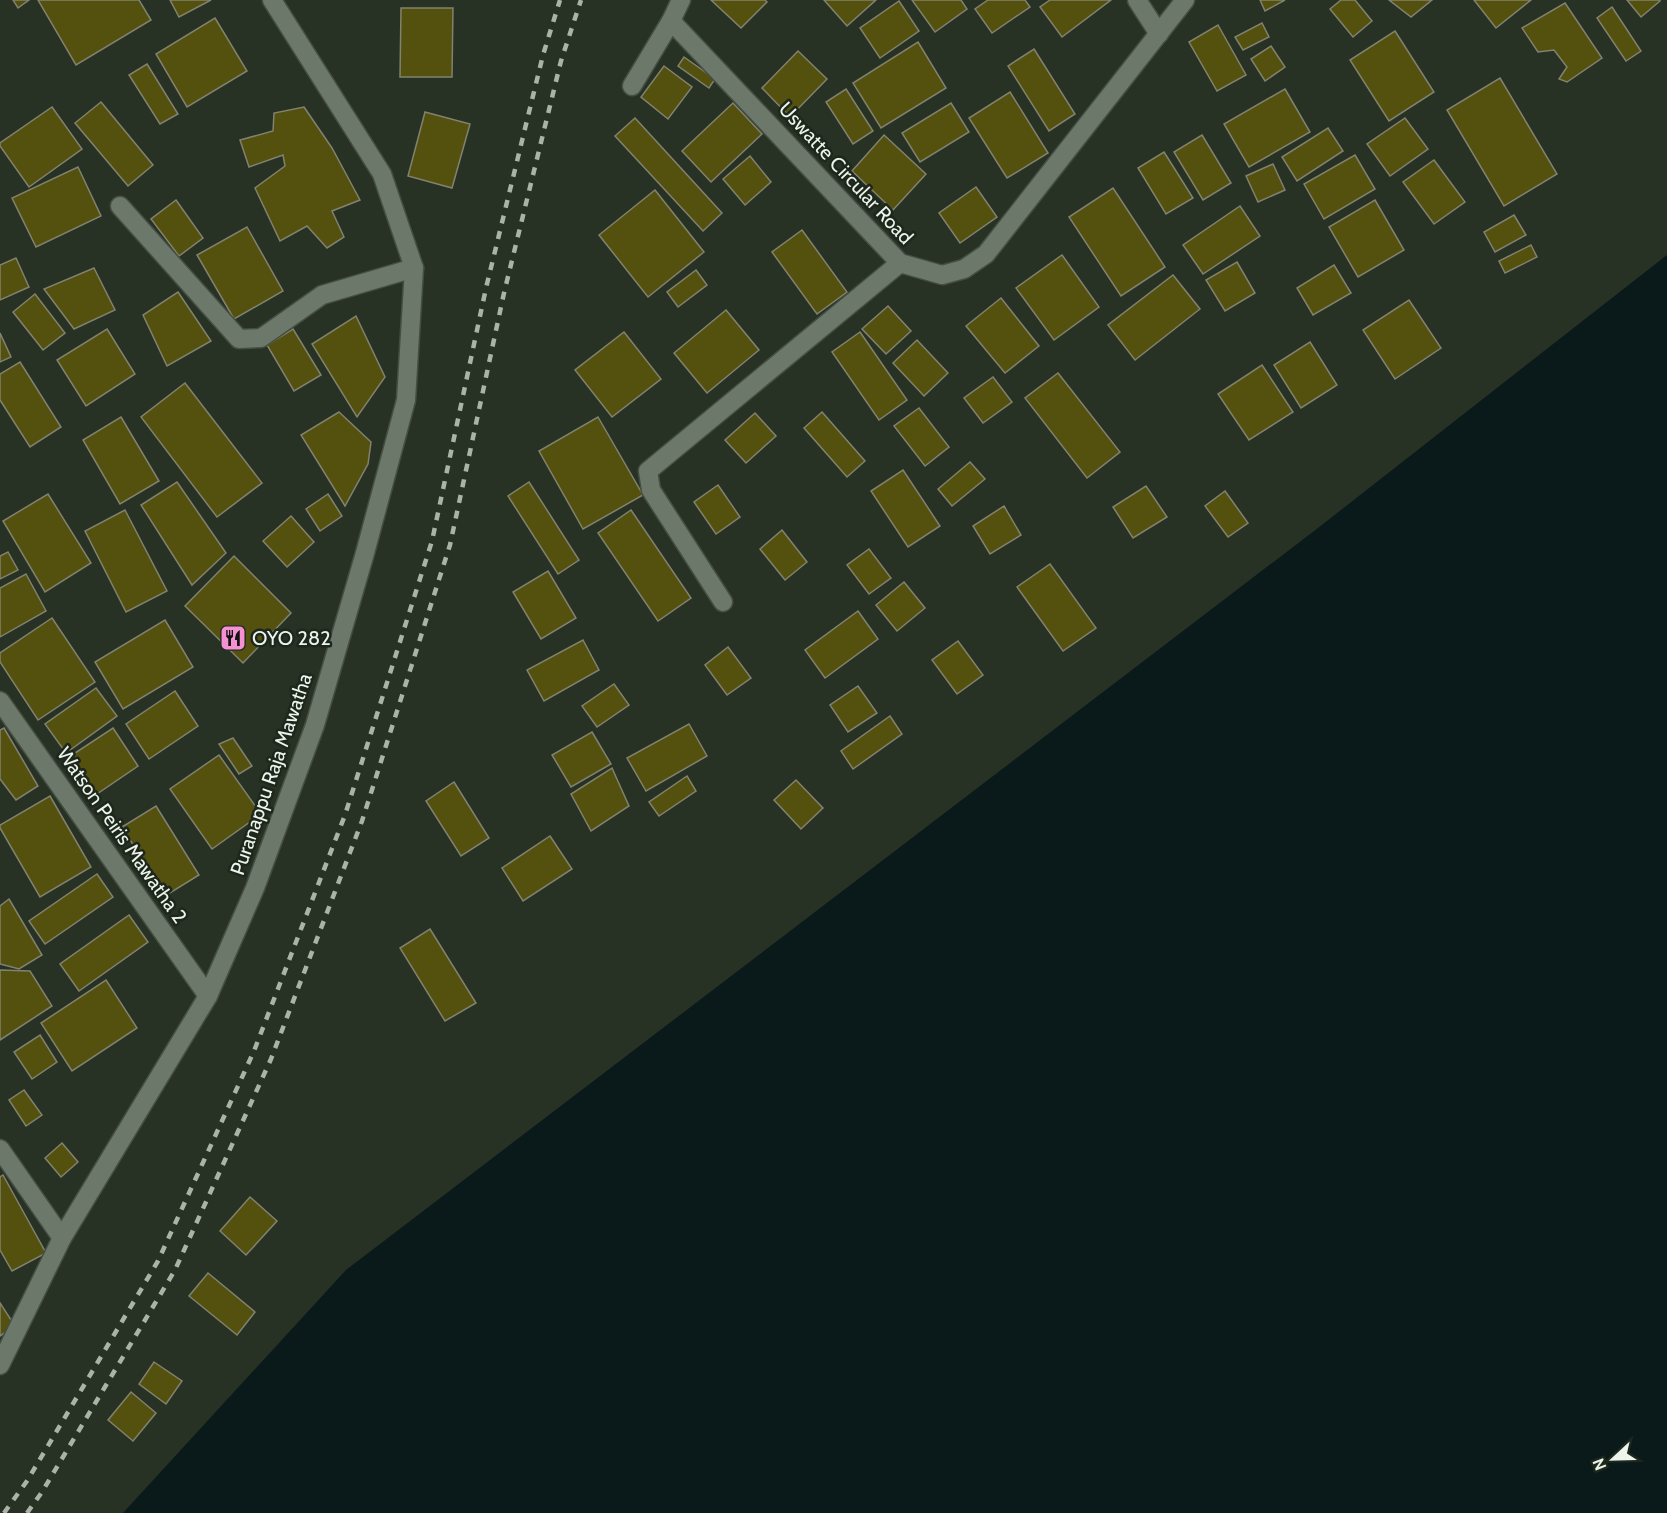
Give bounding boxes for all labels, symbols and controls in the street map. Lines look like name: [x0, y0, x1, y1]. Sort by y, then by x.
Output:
street label: Uswatte Circular Road: [774, 97, 918, 249]
restaurant icon: OYO 282: [218, 623, 248, 653]
place label: OYO 282: [252, 626, 331, 650]
street label: Puranappu Raja Mawatha: [225, 670, 317, 878]
street label: Watson Peiris Mawatha 2: [52, 742, 192, 928]
north arrow: [1583, 1429, 1643, 1489]
text: N: [1589, 1456, 1610, 1473]

